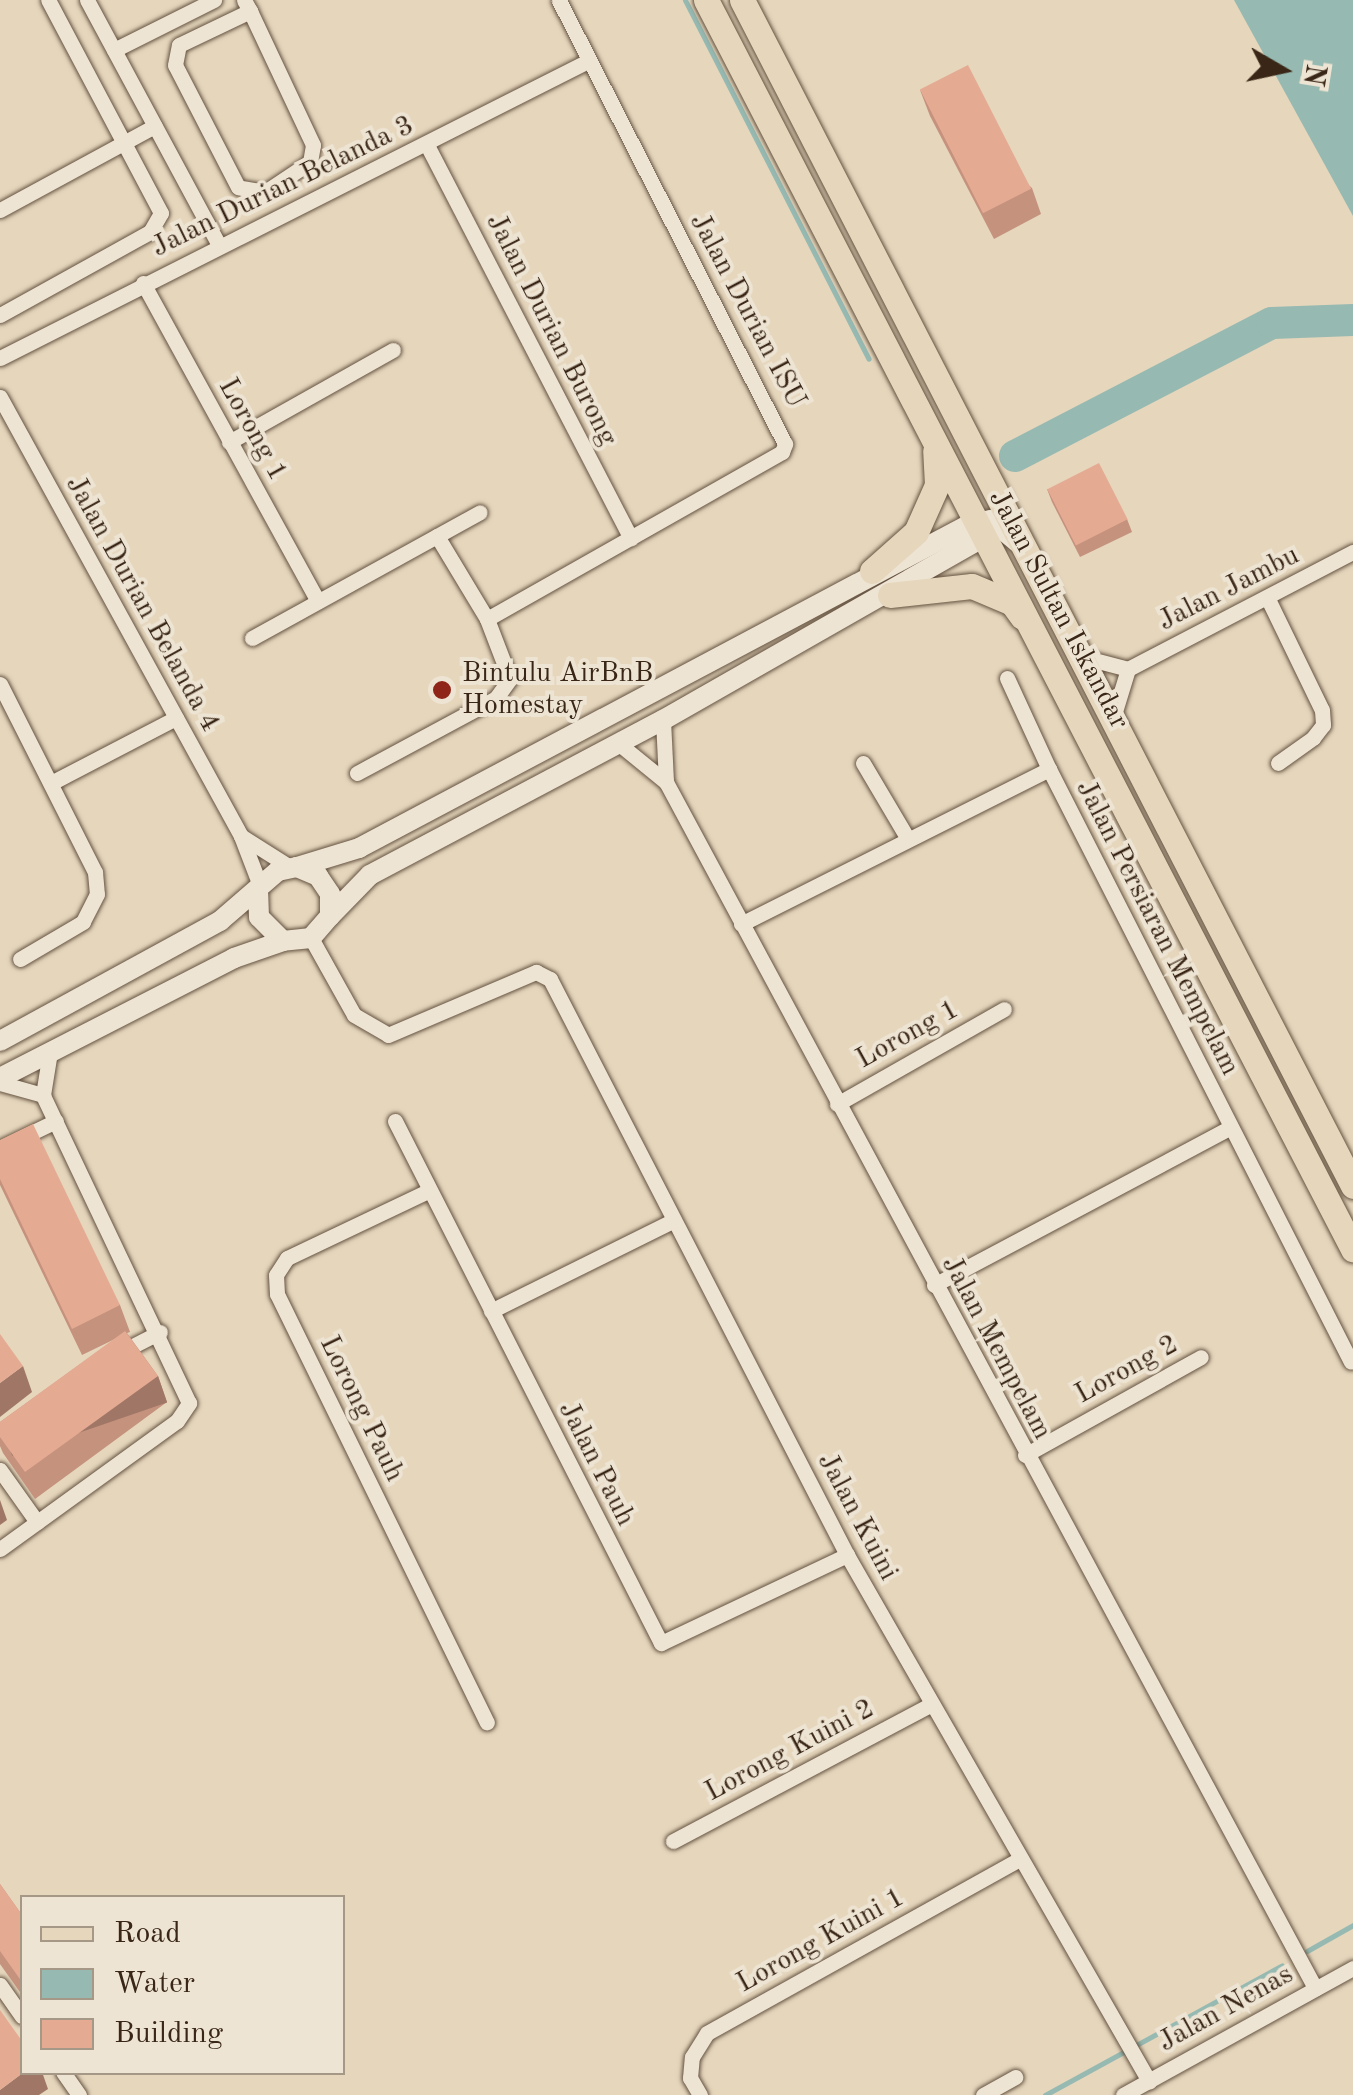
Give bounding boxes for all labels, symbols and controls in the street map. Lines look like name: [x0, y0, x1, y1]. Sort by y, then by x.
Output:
north arrow: [1233, 20, 1333, 120]
text: N: [1297, 62, 1328, 87]
street label: Jalan Durian Belanda 3: [147, 109, 419, 265]
street label: Jalan Durian Burong: [478, 208, 624, 452]
street label: Jalan Durian ISU: [682, 208, 812, 414]
street label: Lorong 1: [210, 373, 294, 487]
street label: Jalan Durian Belanda 4: [58, 470, 226, 738]
street label: Jalan Sultan Iskandar: [981, 485, 1135, 735]
street label: Jalan Jambu: [1153, 539, 1305, 639]
place label: Bintulu AirBnB Homestay: [462, 657, 653, 723]
marker: Bintulu AirBnB Homestay: [431, 679, 453, 701]
street label: Jalan Persiaran Mempelam: [1068, 775, 1246, 1081]
street label: Lorong 1: [851, 993, 965, 1077]
street label: Jalan Mempelam: [934, 1251, 1058, 1445]
street label: Lorong 2: [1070, 1328, 1184, 1412]
street label: Lorong Pauh: [311, 1331, 411, 1487]
street label: Jalan Pauh: [550, 1396, 642, 1532]
street label: Jalan Kuini: [809, 1447, 905, 1587]
street label: Lorong Kuini 2: [700, 1692, 880, 1810]
street label: Lorong Kuini 1: [731, 1881, 911, 2001]
legend: [20, 1895, 345, 2075]
text: Road: [114, 1919, 181, 1949]
street label: Jalan Nenas: [1153, 1958, 1299, 2060]
text: Water: [114, 1969, 195, 1999]
text: Building: [114, 2019, 223, 2049]

